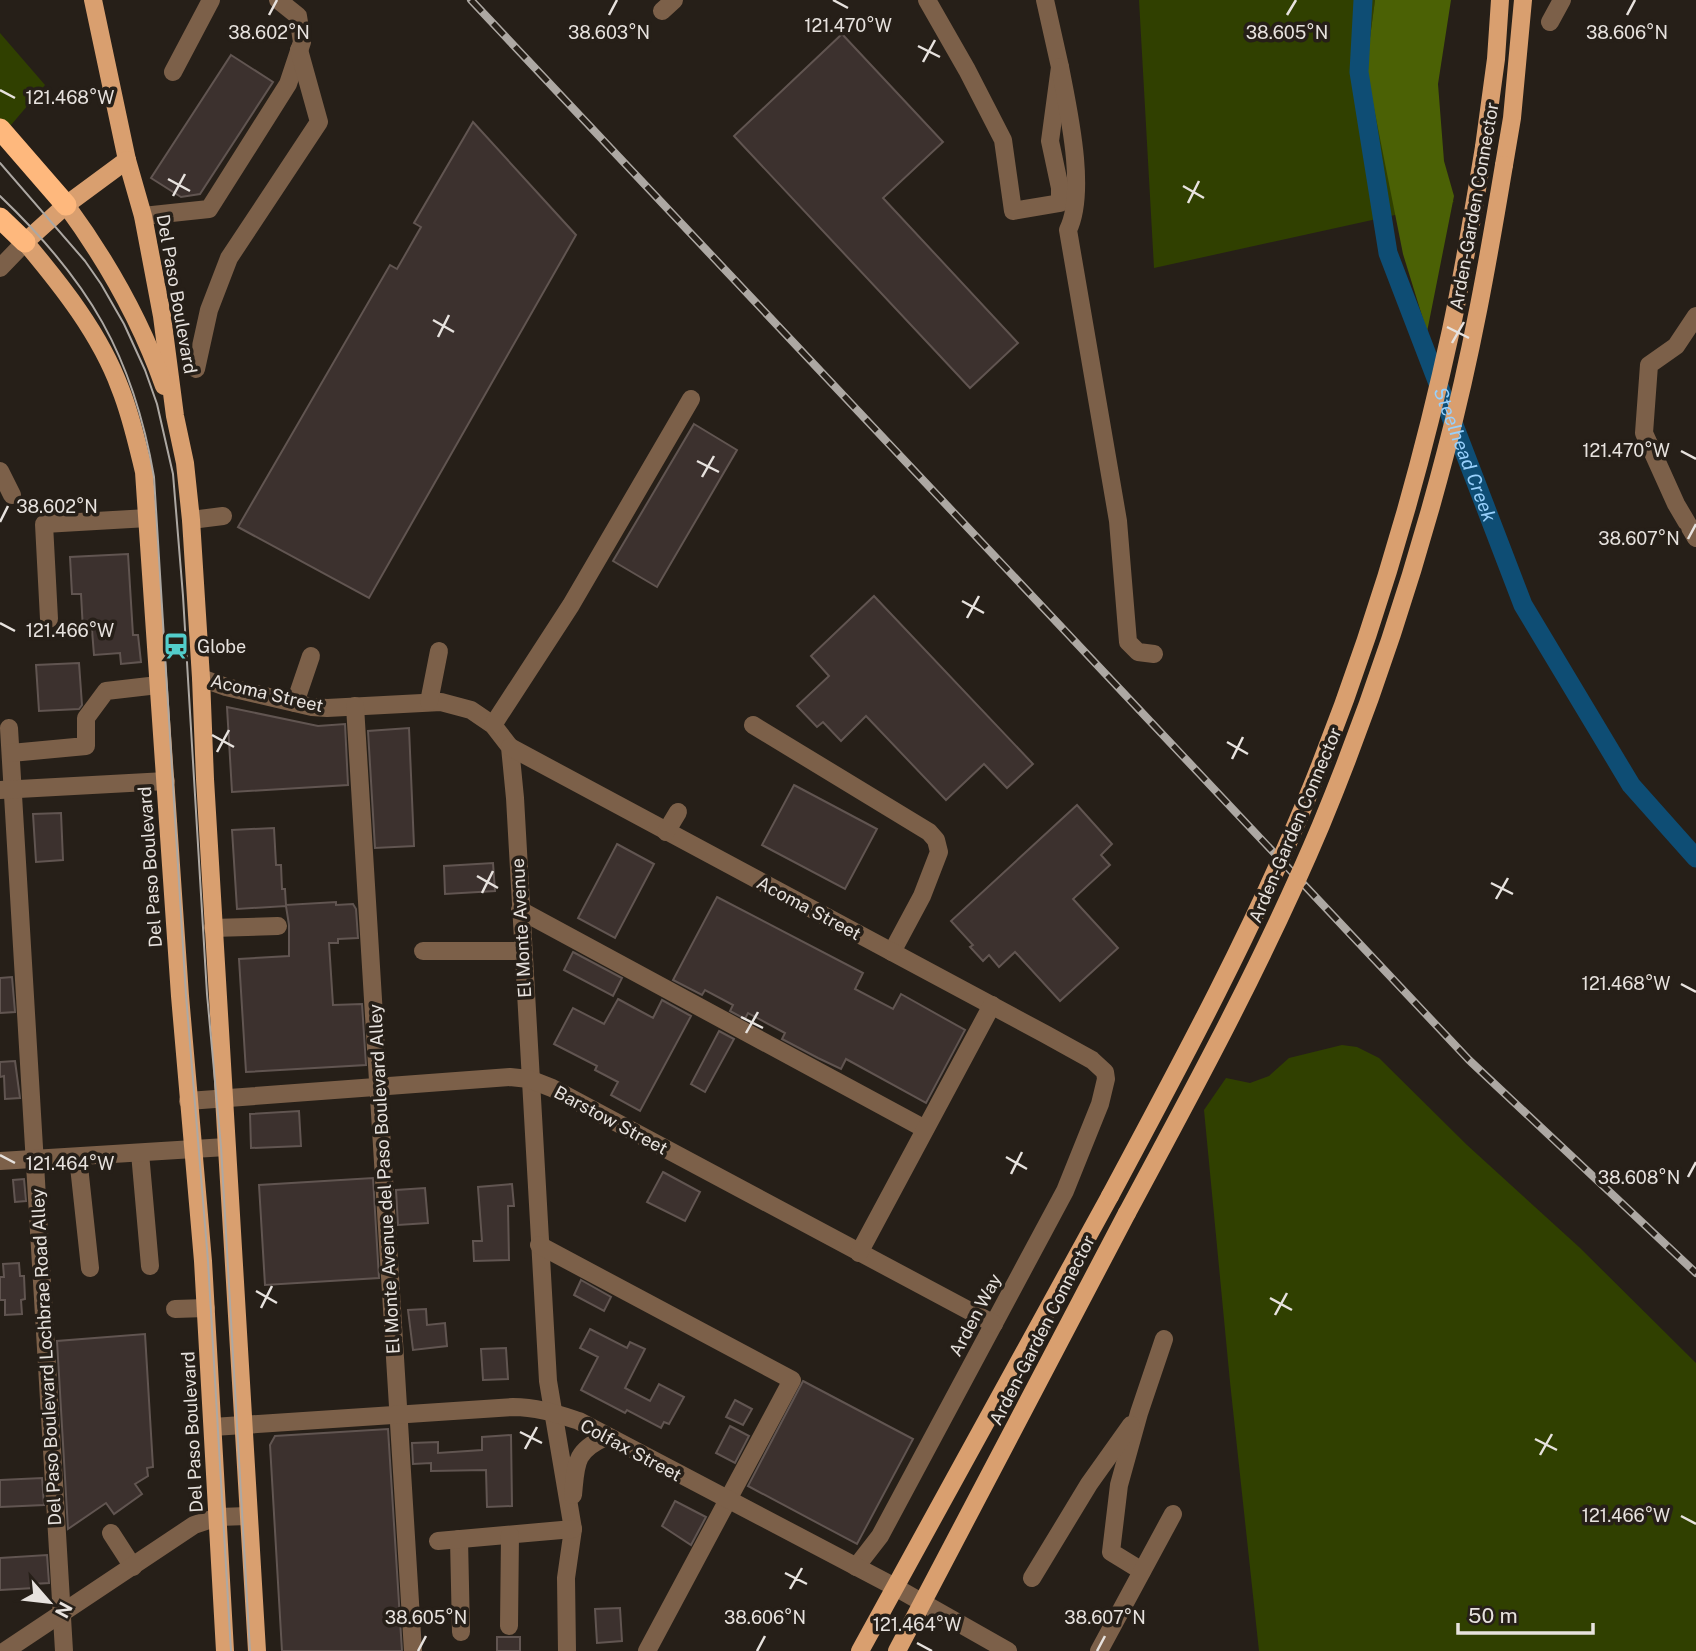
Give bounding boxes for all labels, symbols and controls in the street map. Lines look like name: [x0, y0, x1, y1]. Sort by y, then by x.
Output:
text: 121.470°W: [804, 15, 892, 36]
text: 38.602°N: [228, 22, 310, 43]
text: 38.603°N: [568, 22, 650, 43]
text: 38.605°N: [1246, 22, 1328, 43]
text: 38.606°N: [1586, 22, 1668, 43]
text: 121.468°W: [26, 87, 114, 108]
street label: Arden-Garden Connector: [1445, 101, 1503, 311]
street label: Del Paso Boulevard: [153, 213, 201, 375]
water label: Steelhead Creek: [1429, 384, 1501, 525]
text: 121.470°W: [1582, 440, 1670, 461]
text: 38.602°N: [16, 496, 98, 517]
text: 38.607°N: [1598, 528, 1680, 549]
text: 121.466°W: [26, 620, 114, 641]
station icon: Globe: [161, 631, 191, 661]
place label: Globe: [197, 636, 246, 657]
street label: Acoma Street: [209, 670, 325, 716]
street label: Arden-Garden Connector: [1244, 724, 1346, 926]
street label: Del Paso Boulevard: [134, 786, 166, 948]
street label: El Monte Avenue: [507, 858, 535, 998]
street label: Acoma Street: [753, 872, 865, 944]
text: 121.468°W: [1582, 973, 1670, 994]
street label: El Monte Avenue del Paso Boulevard Alley: [364, 1003, 404, 1355]
street label: Barstow Street: [551, 1081, 671, 1159]
text: 121.464°W: [26, 1153, 114, 1174]
text: 38.608°N: [1598, 1167, 1680, 1188]
street label: Del Paso Boulevard Lochbrae Road Alley: [27, 1187, 65, 1526]
street label: Arden-Garden Connector: [985, 1232, 1099, 1428]
street label: Arden Way: [944, 1270, 1006, 1360]
street label: Del Paso Boulevard: [177, 1351, 207, 1513]
street label: Colfax Street: [577, 1415, 685, 1485]
text: 121.466°W: [1582, 1505, 1670, 1526]
north arrow: [14, 1567, 84, 1637]
scale bar: [1458, 1592, 1593, 1636]
text: N: [51, 1598, 77, 1622]
text: 50 m: [1468, 1603, 1518, 1628]
text: 38.605°N: [385, 1607, 467, 1628]
text: 38.606°N: [724, 1607, 806, 1628]
text: 38.607°N: [1064, 1607, 1146, 1628]
text: 121.464°W: [873, 1614, 961, 1635]

